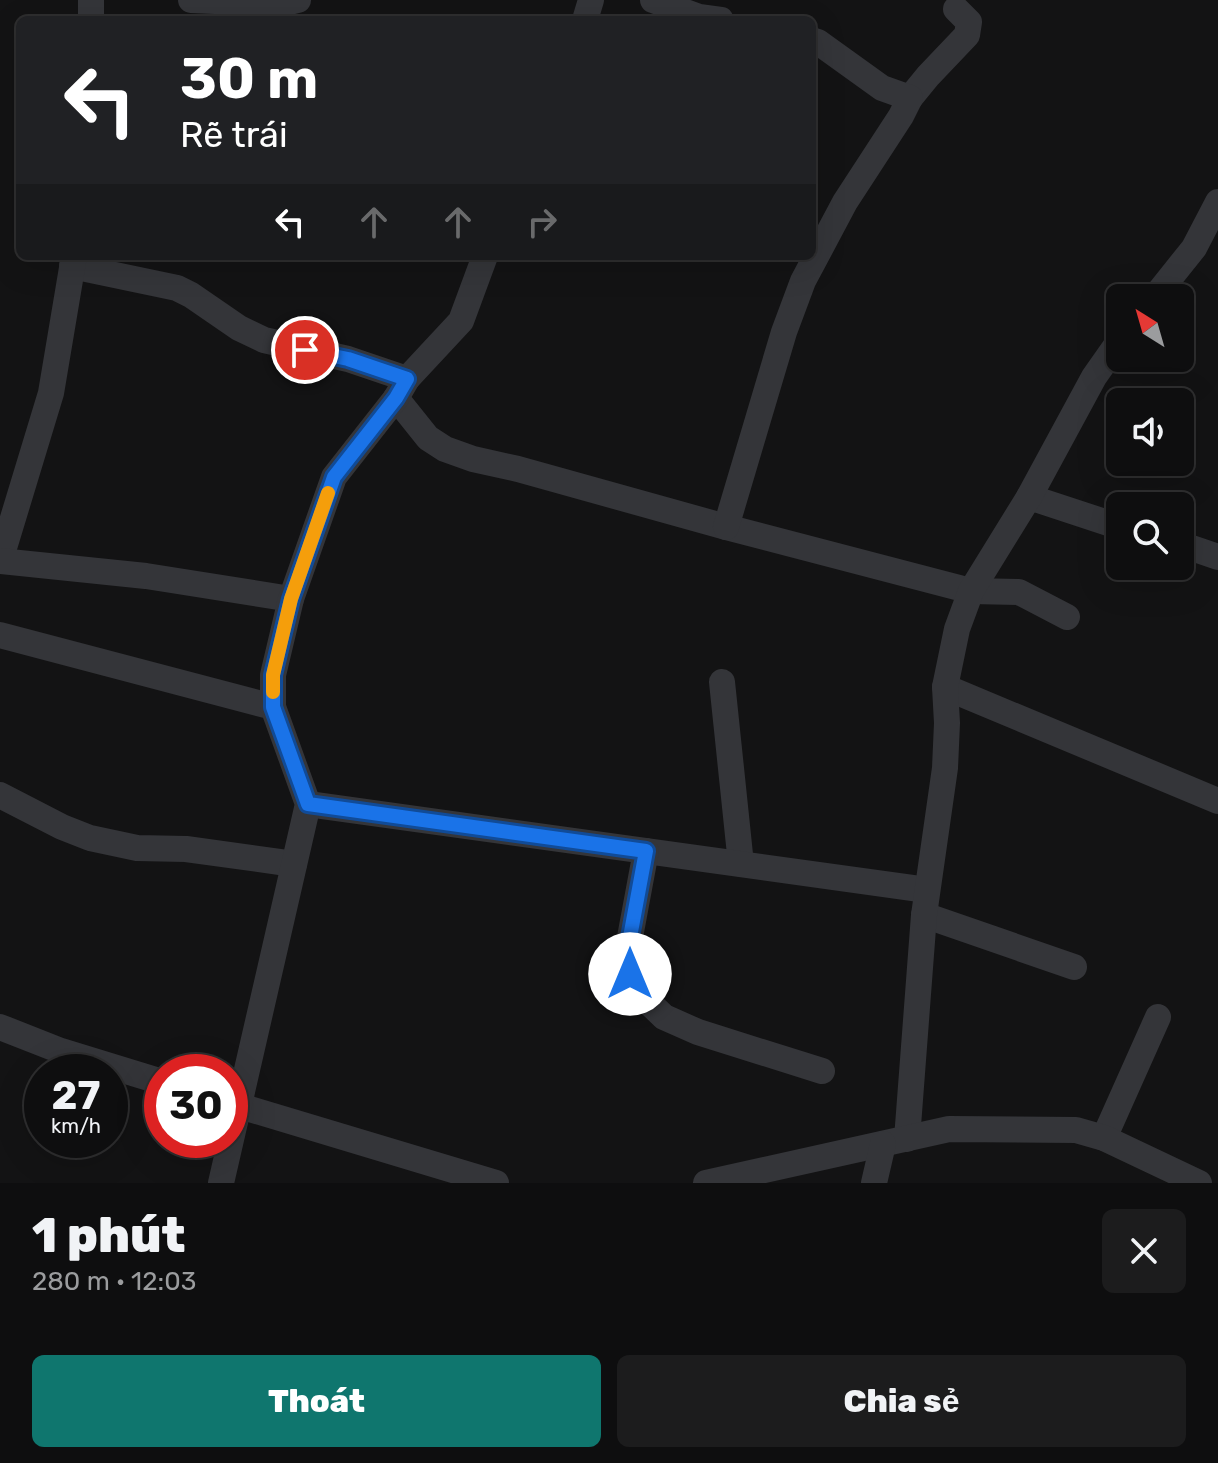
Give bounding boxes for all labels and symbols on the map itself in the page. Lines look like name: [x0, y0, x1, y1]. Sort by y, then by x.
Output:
north arrow: [1106, 284, 1194, 372]
pin: [271, 316, 339, 384]
position arrow: [588, 932, 672, 1016]
speed limit sign: 30: [144, 1054, 248, 1158]

